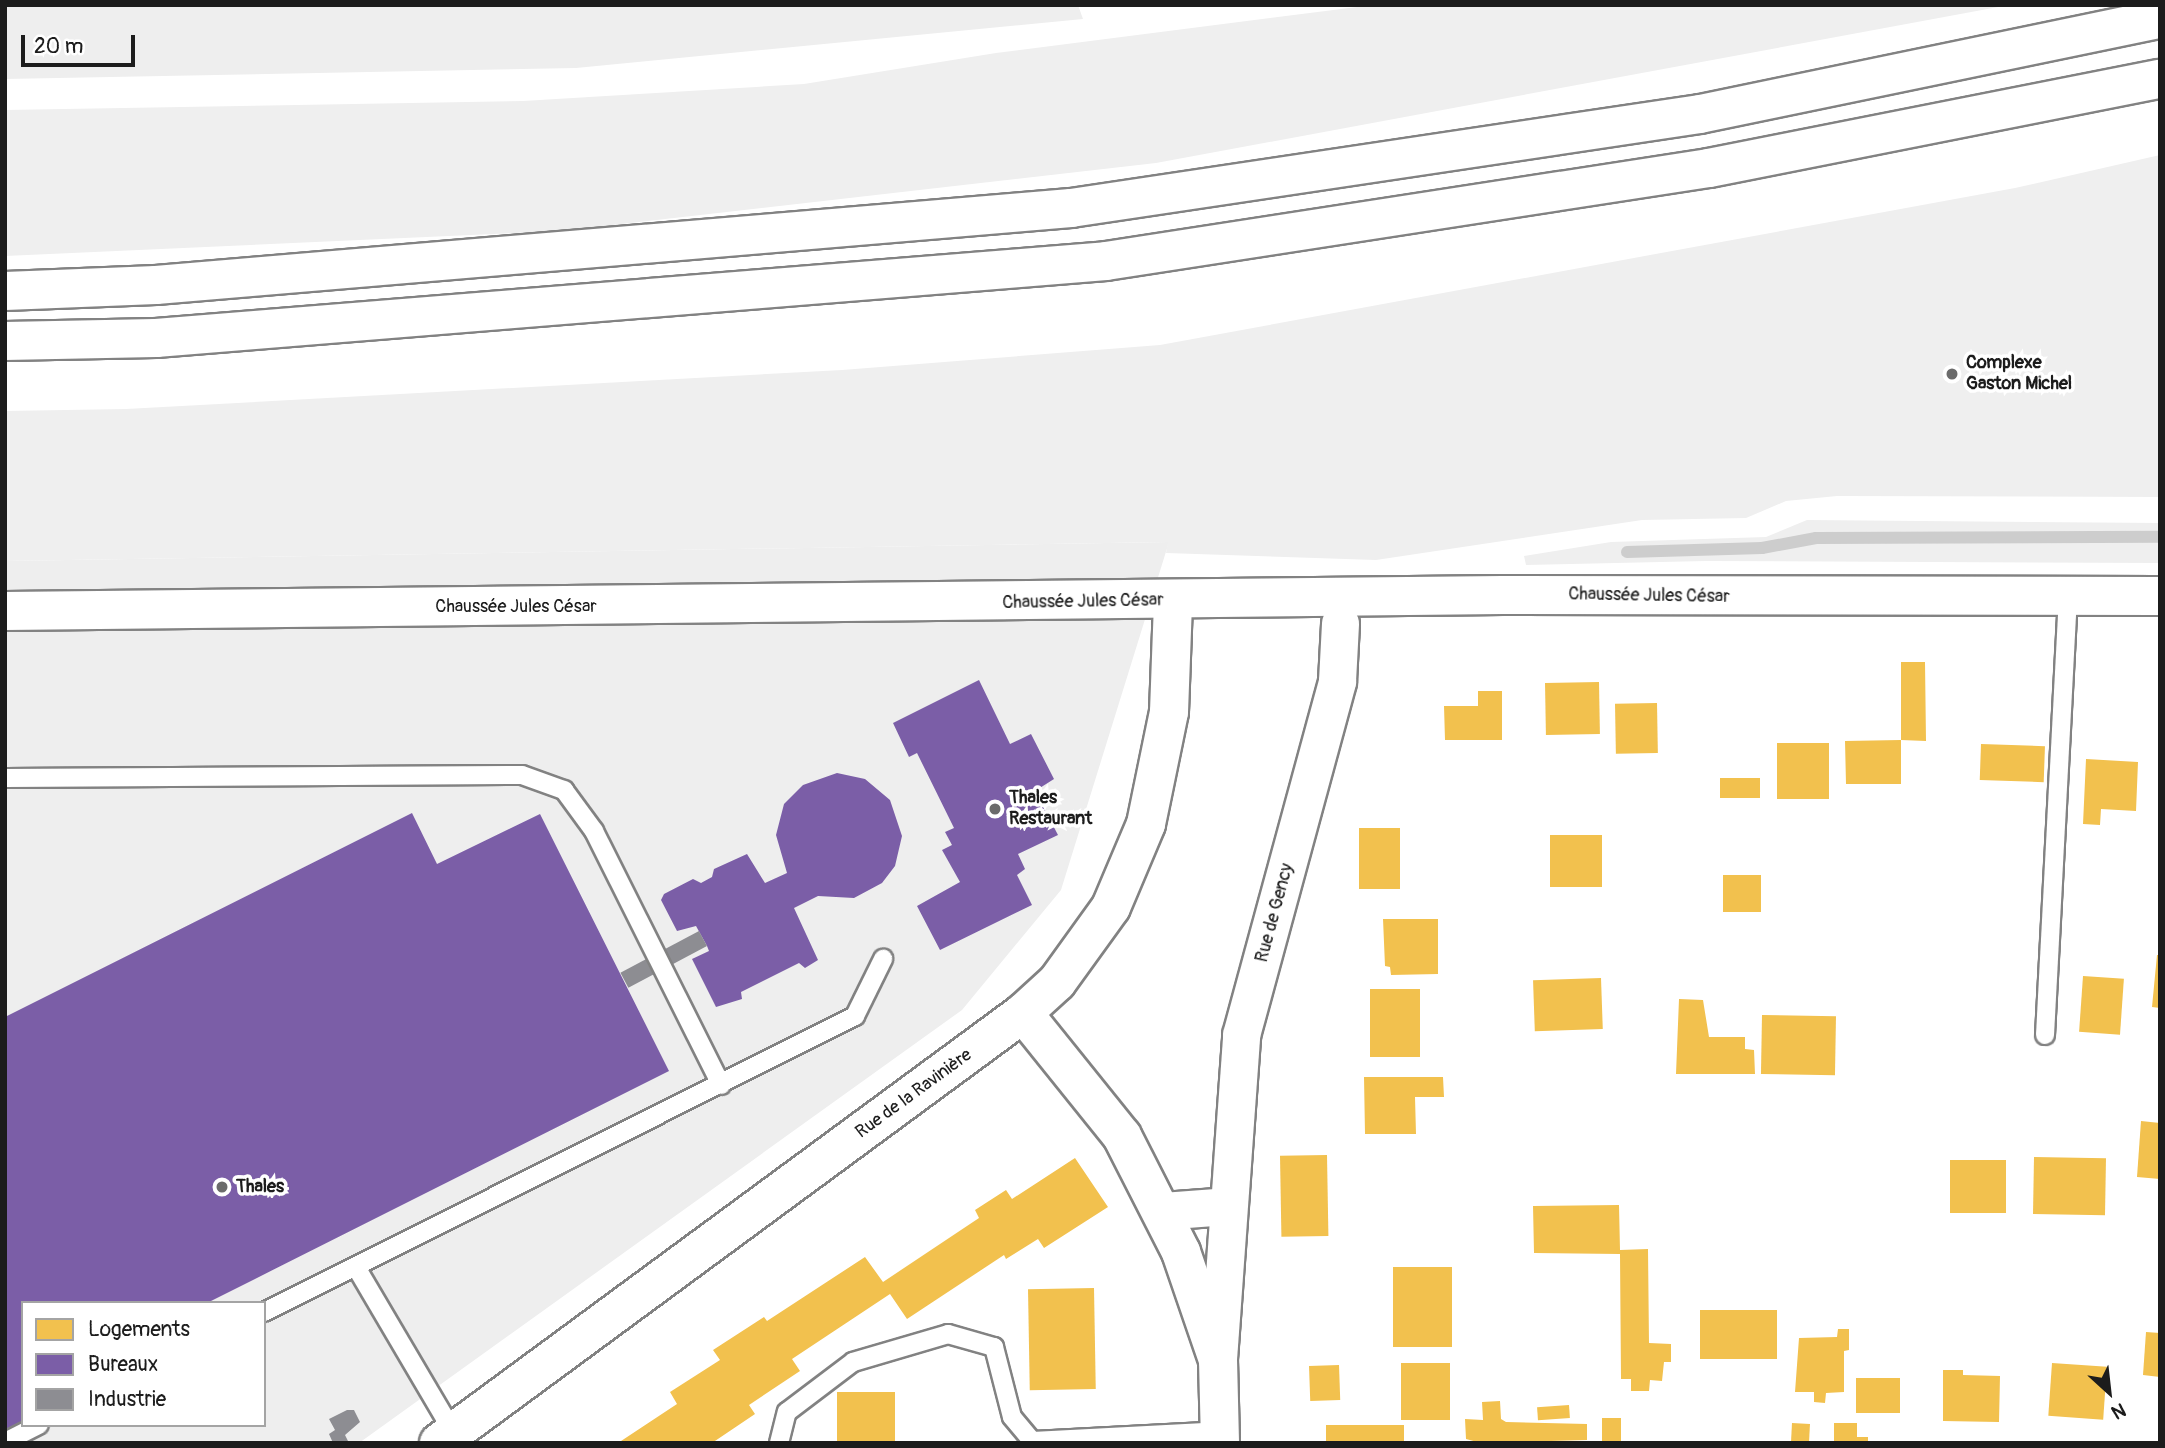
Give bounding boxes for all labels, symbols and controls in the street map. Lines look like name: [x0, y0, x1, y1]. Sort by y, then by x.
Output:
scale bar: [24, 21, 138, 65]
text: 20 m: [34, 33, 83, 60]
place label: Complexe Gaston Michel: [1966, 353, 2072, 396]
marker: Complexe Gaston Michel: [1944, 366, 1960, 382]
street label: Chaussée Jules César: [1568, 584, 1730, 608]
street label: Chaussée Jules César: [1002, 590, 1164, 614]
street label: Chaussée Jules César: [435, 596, 597, 618]
place label: Thales Restaurant: [1009, 788, 1092, 830]
marker: Thales Restaurant: [987, 801, 1003, 817]
street label: Rue de Gency: [1251, 861, 1299, 965]
street label: Rue de la Ravinière: [852, 1045, 976, 1143]
place label: Thales: [236, 1176, 284, 1198]
marker: Thales: [214, 1179, 230, 1195]
legend: [21, 1301, 266, 1427]
text: Logements: [88, 1316, 190, 1343]
text: Bureaux: [88, 1351, 158, 1378]
north arrow: [2074, 1357, 2144, 1427]
text: Industrie: [88, 1386, 166, 1413]
text: N: [2107, 1397, 2130, 1424]

